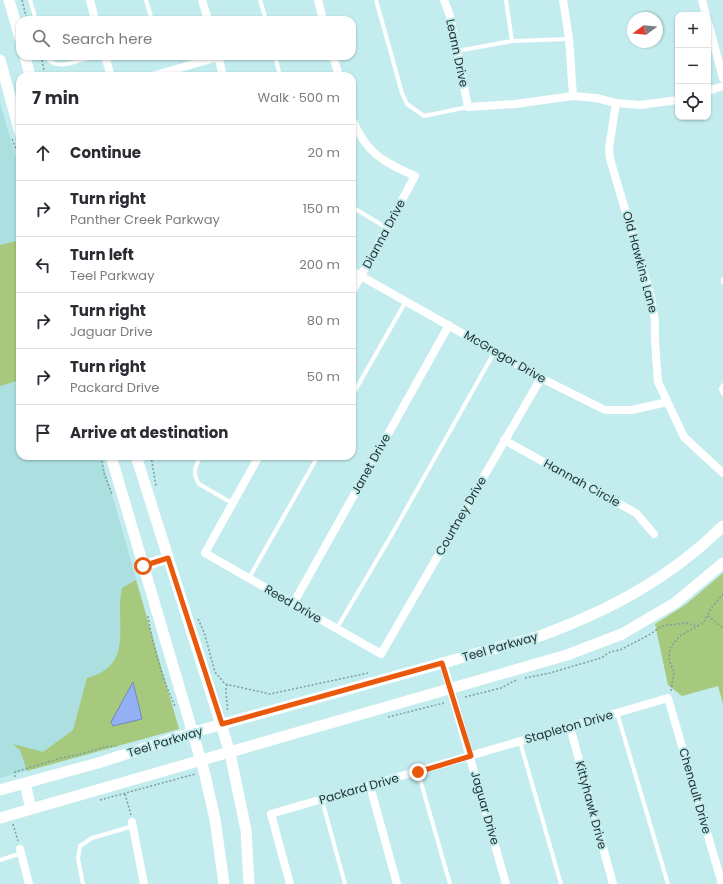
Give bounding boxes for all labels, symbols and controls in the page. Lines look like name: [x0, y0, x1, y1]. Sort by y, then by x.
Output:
north arrow: [627, 12, 663, 48]
map controls: [675, 12, 711, 120]
button: +: [675, 12, 711, 48]
search box: [16, 16, 356, 60]
street label: Leann Drive: [442, 17, 473, 89]
icon: search: [30, 27, 52, 49]
text: Search here: [62, 28, 152, 49]
button: −: [675, 48, 711, 84]
button: locate: [675, 84, 711, 120]
text: 7 min: [32, 86, 79, 110]
text: Walk · 500 m: [258, 88, 340, 107]
icon: ahead: [32, 142, 54, 164]
text: Continue: [70, 142, 141, 163]
text: 20 m: [307, 143, 340, 162]
text: Turn right: [70, 188, 146, 209]
street label: Dianna Drive: [358, 196, 409, 271]
icon: right: [32, 198, 54, 220]
text: 150 m: [303, 199, 340, 218]
street label: Old Hawkins Lane: [619, 209, 662, 315]
text: Panther Creek Parkway: [70, 210, 220, 229]
text: Turn left: [70, 244, 134, 265]
icon: left: [32, 254, 54, 276]
text: 200 m: [299, 255, 340, 274]
text: Teel Parkway: [70, 266, 154, 285]
text: Turn right: [70, 300, 146, 321]
icon: right: [32, 310, 54, 332]
text: 80 m: [307, 311, 340, 330]
text: Jaguar Drive: [70, 322, 153, 341]
street label: McGregor Drive: [461, 326, 550, 387]
text: Turn right: [70, 356, 146, 377]
icon: right: [32, 366, 54, 388]
text: 50 m: [307, 367, 340, 386]
text: Packard Drive: [70, 378, 159, 397]
icon: arrive: [32, 422, 54, 444]
text: Arrive at destination: [70, 422, 228, 443]
street label: Janet Drive: [347, 430, 394, 497]
street label: Hannah Circle: [541, 454, 624, 511]
street label: Courtney Drive: [431, 473, 490, 558]
route start: [134, 557, 152, 575]
street label: Reed Drive: [261, 580, 325, 627]
street label: Teel Parkway: [460, 628, 540, 665]
street label: Stapleton Drive: [523, 706, 615, 747]
street label: Teel Parkway: [125, 722, 205, 761]
street label: Chenault Drive: [675, 746, 716, 836]
street label: Kittyhawk Drive: [572, 759, 611, 851]
route end: [409, 763, 427, 781]
street label: Packard Drive: [317, 769, 401, 808]
street label: Jaguar Drive: [467, 769, 504, 847]

